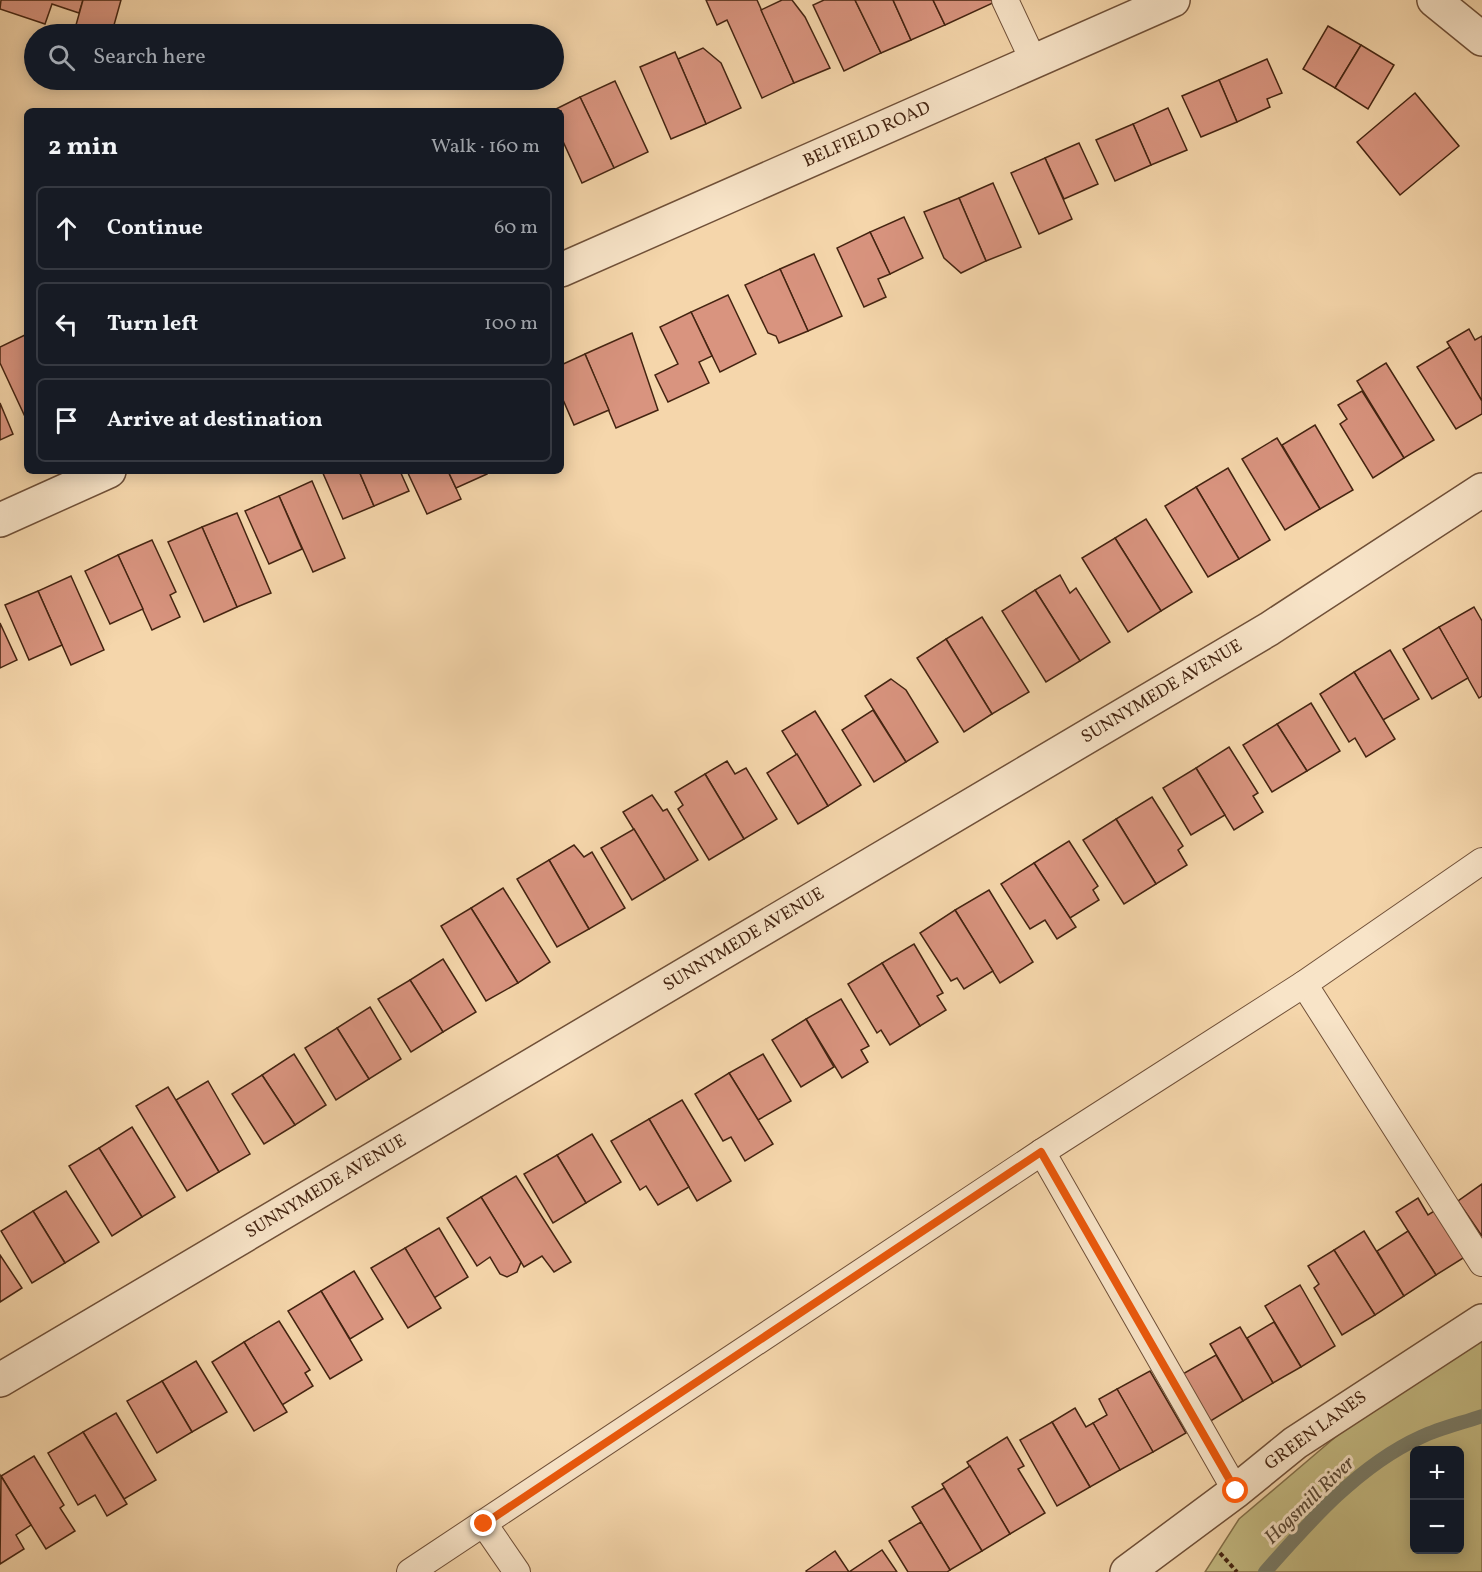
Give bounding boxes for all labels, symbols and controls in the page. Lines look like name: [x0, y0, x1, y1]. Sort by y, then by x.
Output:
search box: [24, 24, 564, 90]
icon: search: [45, 41, 78, 74]
text: Search here: [93, 42, 206, 73]
street label: BELFIELD ROAD: [799, 96, 935, 174]
text: 2 min: [48, 129, 118, 165]
text: Walk · 160 m: [431, 133, 540, 161]
icon: ahead: [50, 212, 83, 245]
text: Continue: [107, 213, 203, 244]
text: 60 m: [494, 214, 538, 242]
icon: left: [50, 308, 83, 341]
text: Turn left: [107, 309, 198, 340]
text: 100 m: [484, 310, 538, 338]
icon: arrive: [50, 404, 83, 437]
text: Arrive at destination: [107, 405, 323, 436]
street label: SUNNYMEDE AVENUE: [1077, 634, 1248, 750]
street label: SUNNYMEDE AVENUE: [659, 882, 830, 998]
street label: SUNNYMEDE AVENUE: [241, 1129, 412, 1245]
street label: GREEN LANES: [1260, 1385, 1372, 1477]
map controls: [1410, 1446, 1464, 1554]
button: +: [1410, 1446, 1464, 1500]
water label: Hogsmill River: [1258, 1450, 1362, 1551]
route start: [1222, 1477, 1248, 1503]
button: −: [1410, 1500, 1464, 1554]
route end: [470, 1510, 496, 1536]

